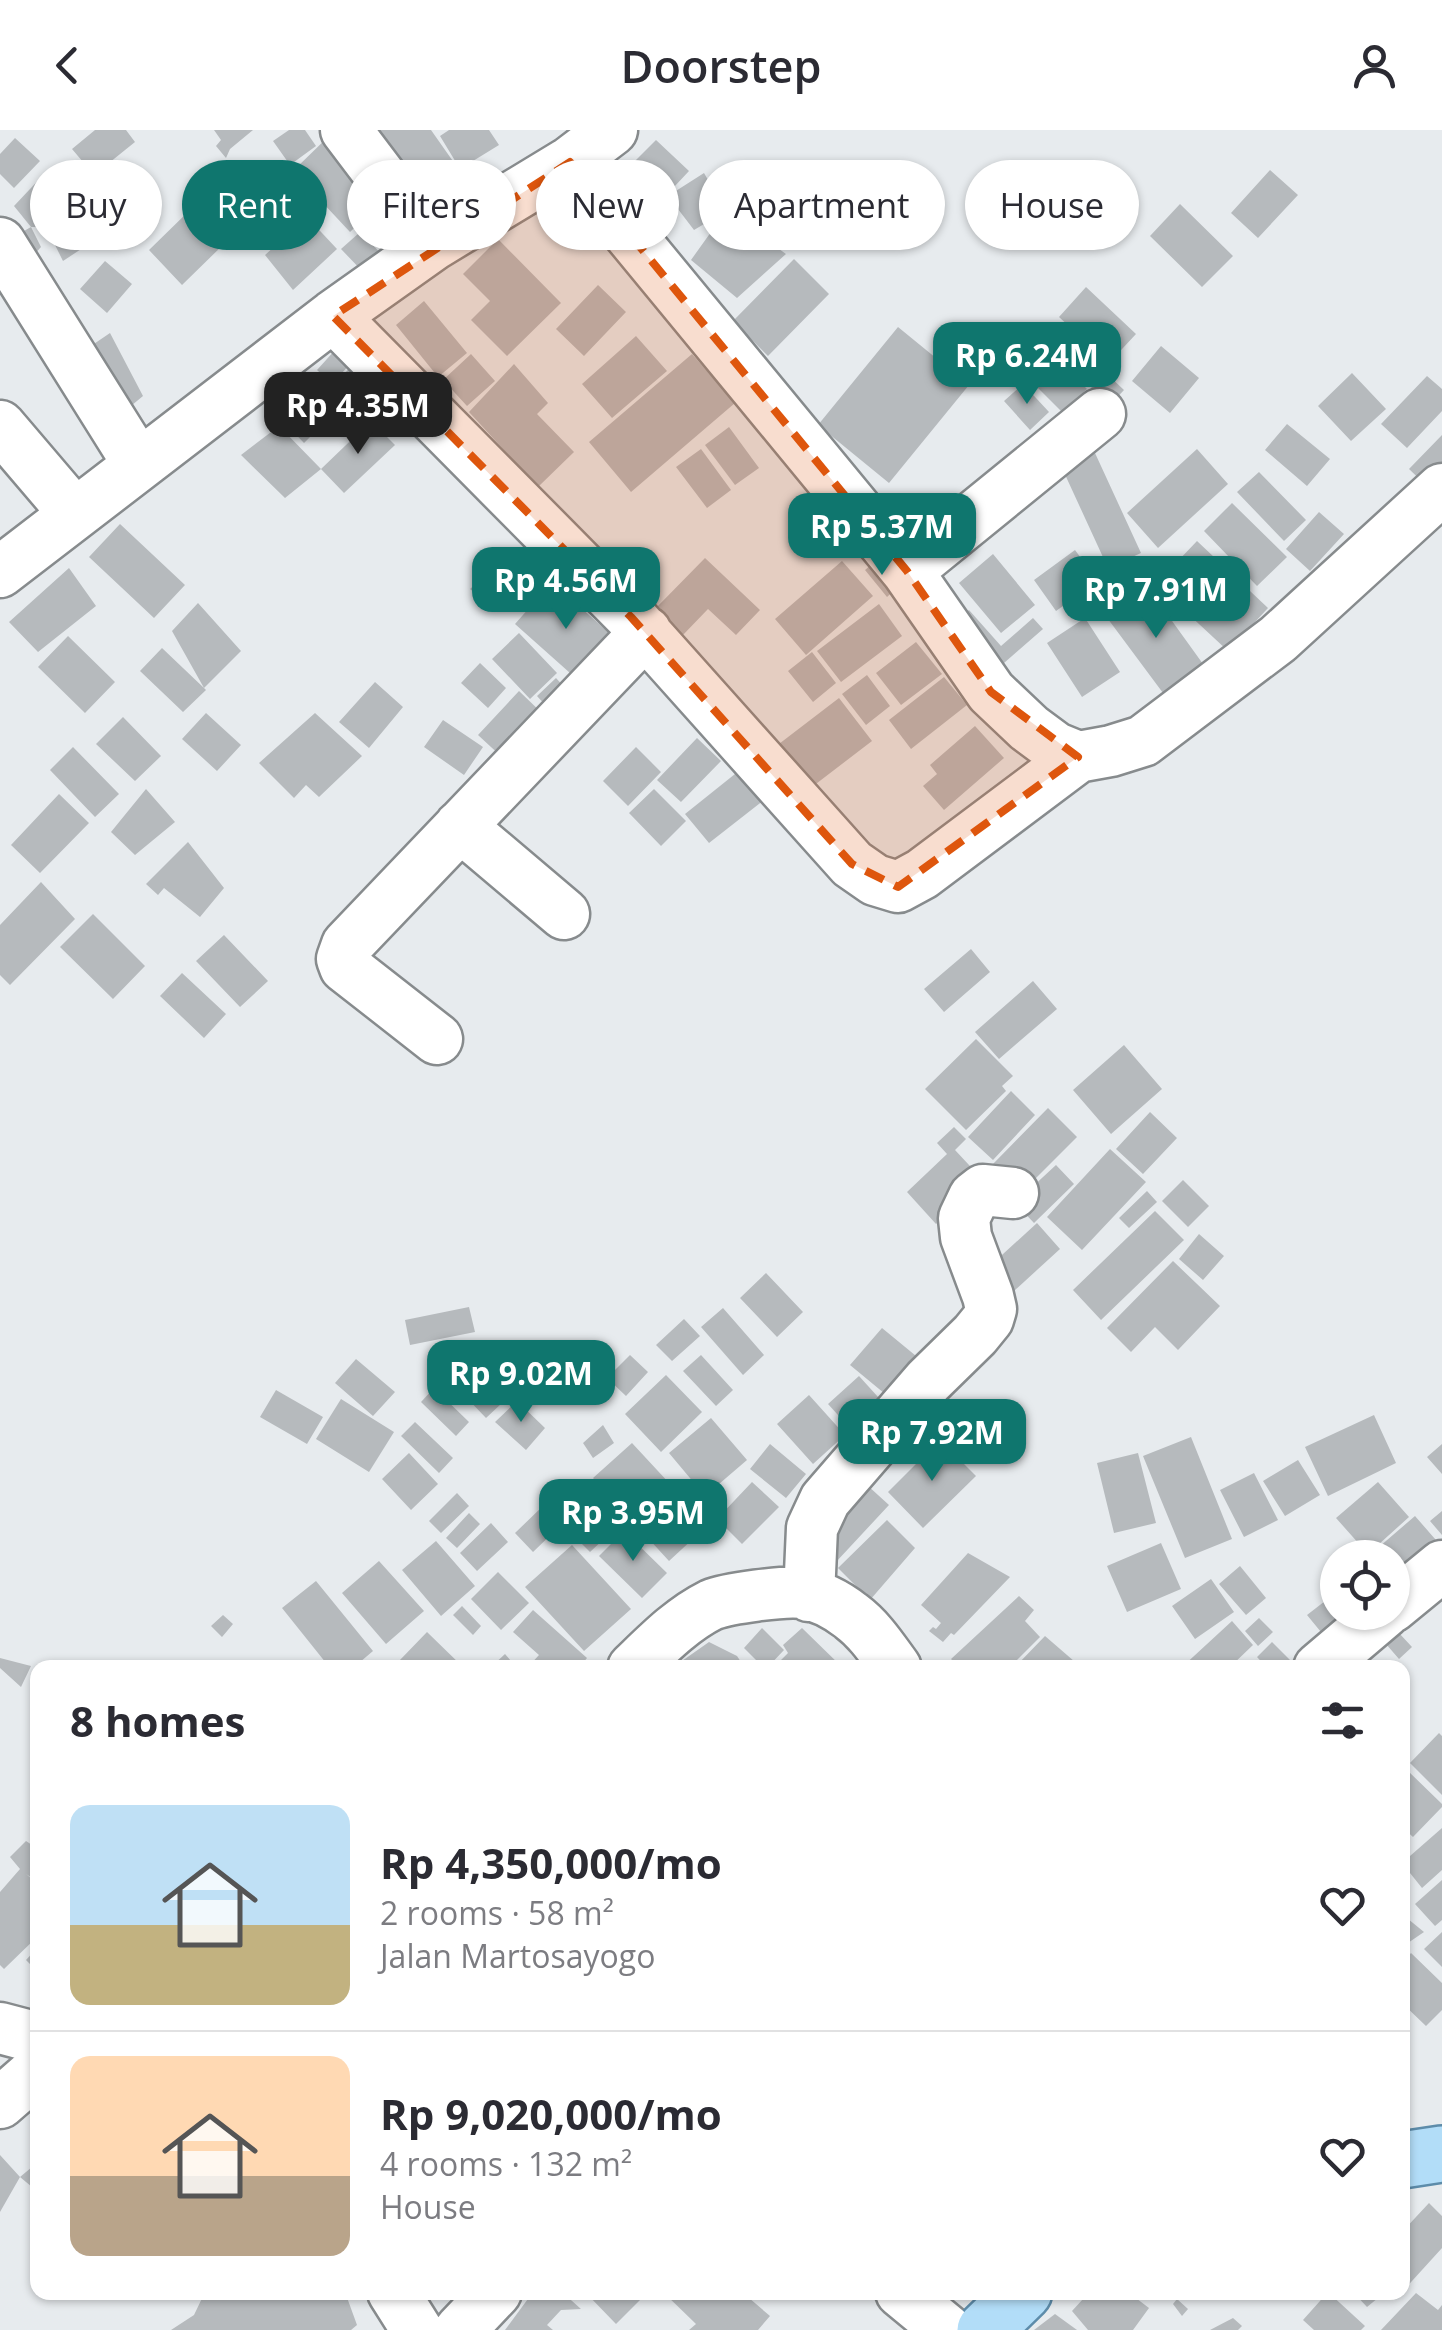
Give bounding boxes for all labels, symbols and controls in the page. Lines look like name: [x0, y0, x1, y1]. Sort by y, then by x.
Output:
text: Doorstep: [621, 35, 821, 96]
icon: back: [40, 38, 95, 93]
icon: person: [1347, 38, 1402, 93]
chip: Buy: [30, 160, 162, 250]
chip: Rent: [182, 160, 327, 250]
chip: Filters: [347, 160, 516, 250]
chip: New: [536, 160, 679, 250]
chip: Apartment: [699, 160, 945, 250]
chip: House: [965, 160, 1139, 250]
pin: Rp 6.24M: [924, 322, 1130, 407]
text: Rp 6.24M: [955, 333, 1099, 376]
pin: Rp 4.35M: [255, 372, 461, 457]
text: Rp 4.35M: [286, 383, 430, 426]
pin: Rp 5.37M: [779, 493, 985, 578]
text: Rp 5.37M: [810, 504, 954, 547]
pin: Rp 4.56M: [463, 547, 669, 632]
pin: Rp 7.91M: [1053, 556, 1259, 641]
text: Rp 4.56M: [494, 558, 638, 601]
text: Rp 7.91M: [1084, 567, 1228, 610]
pin: Rp 9.02M: [418, 1340, 624, 1425]
text: Rp 9.02M: [449, 1351, 593, 1394]
pin: Rp 7.92M: [829, 1399, 1035, 1484]
text: Rp 7.92M: [860, 1410, 1004, 1453]
pin: Rp 3.95M: [530, 1479, 736, 1564]
text: Rp 3.95M: [561, 1490, 705, 1533]
map controls: [1320, 1540, 1410, 1630]
button: locate: [1320, 1540, 1410, 1630]
text: 8 homes: [70, 1692, 245, 1749]
icon: filters: [1315, 1693, 1370, 1748]
text: Rp 4,350,000/mo: [380, 1834, 722, 1891]
icon: home: [150, 1845, 270, 1965]
icon: heart: [1315, 1878, 1370, 1933]
text: 2 rooms · 58 m²: [380, 1891, 614, 1934]
text: Jalan Martosayogo: [380, 1934, 655, 1977]
text: Rp 9,020,000/mo: [380, 2085, 722, 2142]
icon: home: [150, 2096, 270, 2216]
icon: heart: [1315, 2129, 1370, 2184]
text: 4 rooms · 132 m²: [380, 2142, 632, 2185]
text: House: [380, 2185, 476, 2228]

